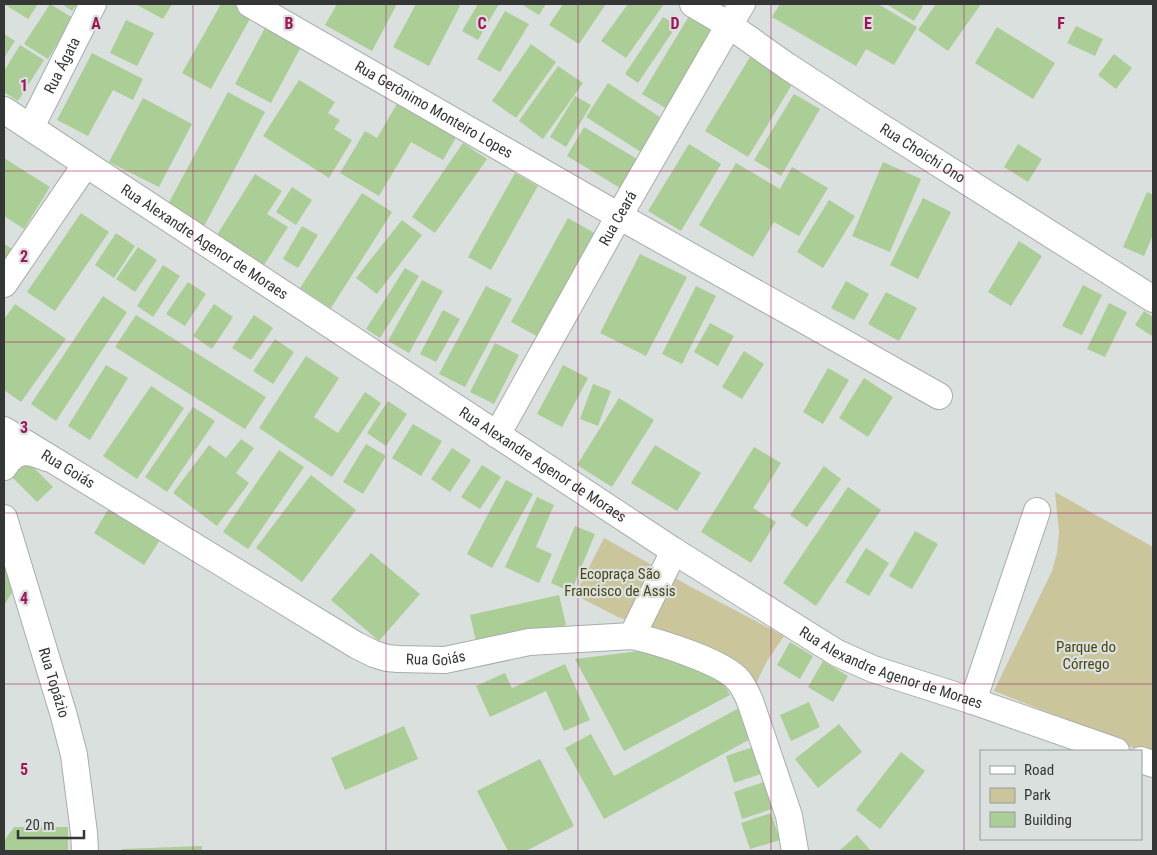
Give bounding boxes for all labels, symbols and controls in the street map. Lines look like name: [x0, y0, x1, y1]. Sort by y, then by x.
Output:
text: A: [91, 14, 101, 33]
text: B: [285, 14, 294, 33]
text: C: [477, 14, 487, 33]
text: D: [670, 14, 680, 33]
text: E: [864, 14, 872, 33]
text: F: [1057, 14, 1065, 33]
street label: Rua Ágata: [40, 34, 84, 97]
street label: Rua Gerônimo Monteiro Lopes: [352, 57, 516, 162]
text: 1: [20, 76, 28, 95]
street label: Rua Choichi Ono: [877, 120, 969, 187]
street label: Rua Alexandre Agenor de Moraes: [117, 180, 292, 304]
street label: Rua Ceará: [595, 188, 640, 249]
text: 2: [20, 247, 28, 266]
street label: Rua Alexandre Agenor de Moraes: [456, 403, 630, 526]
text: 3: [20, 418, 28, 437]
street label: Rua Goiás: [38, 446, 98, 492]
park label: Ecopraça São Francisco de Assis: [564, 565, 676, 600]
text: 4: [20, 589, 28, 608]
street label: Rua Alexandre Agenor de Moraes: [796, 623, 985, 713]
park label: Parque do Córrego: [1056, 638, 1116, 673]
street label: Rua Topázio: [35, 645, 73, 720]
street label: Rua Goiás: [406, 647, 467, 669]
legend: [980, 750, 1142, 840]
text: 5: [20, 760, 28, 779]
text: Road: [1024, 761, 1054, 779]
text: Park: [1024, 786, 1051, 804]
scale bar: [18, 808, 84, 840]
text: Building: [1024, 811, 1072, 829]
text: 20 m: [25, 816, 55, 834]

